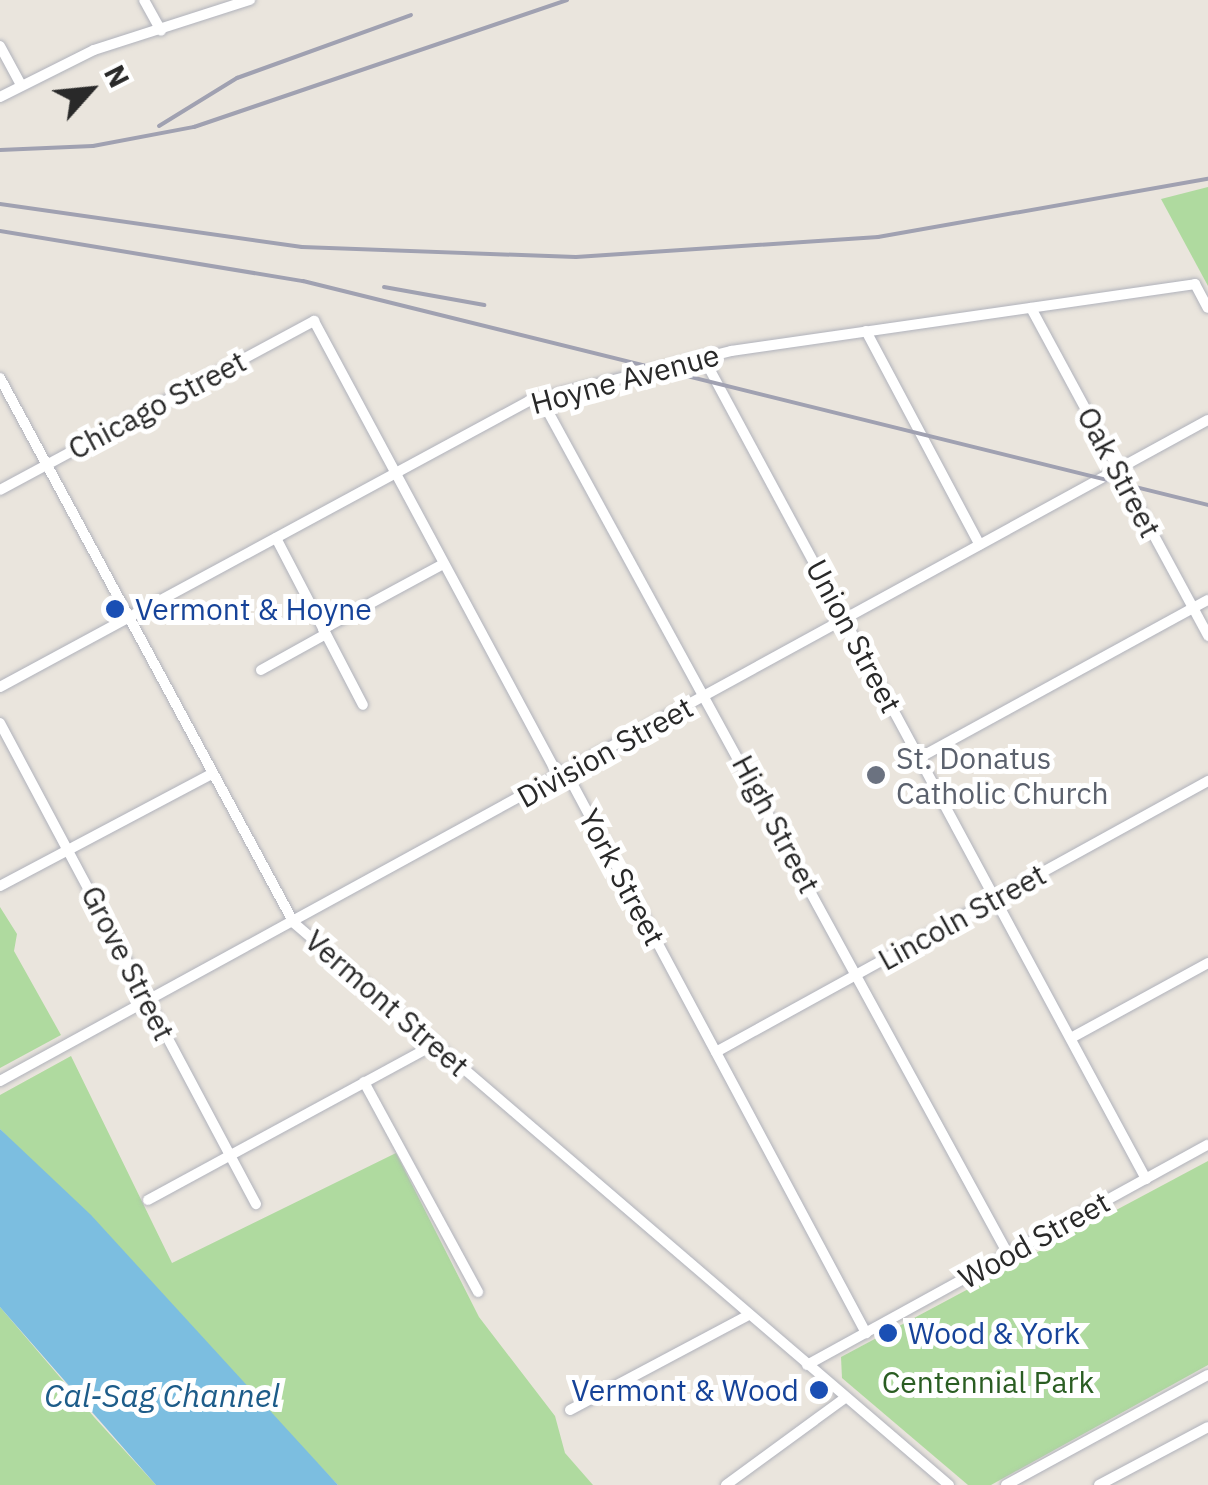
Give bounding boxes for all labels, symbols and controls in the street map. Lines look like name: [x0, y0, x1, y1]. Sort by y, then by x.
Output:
north arrow: [40, 40, 140, 140]
text: N: [96, 59, 138, 94]
street label: Hoyne Avenue: [527, 337, 723, 421]
street label: Chicago Street: [62, 343, 252, 467]
street label: Oak Street: [1070, 401, 1168, 543]
street label: Union Street: [799, 553, 909, 719]
place label: Vermont & Hoyne: [135, 591, 372, 627]
marker: Vermont & Hoyne: [104, 598, 126, 620]
street label: Division Street: [511, 689, 699, 815]
place label: St. Donatus Catholic Church: [896, 740, 1109, 810]
street label: High Street: [725, 749, 827, 899]
marker: St. Donatus Catholic Church: [865, 764, 887, 786]
street label: York Street: [571, 803, 673, 951]
street label: Lincoln Street: [872, 856, 1052, 978]
street label: Grove Street: [74, 880, 182, 1046]
street label: Vermont Street: [298, 922, 476, 1084]
street label: Wood Street: [952, 1184, 1116, 1296]
place label: Wood & York: [908, 1315, 1080, 1351]
marker: Wood & York: [877, 1322, 899, 1344]
park label: Centennial Park: [882, 1364, 1094, 1400]
place label: Vermont & Wood: [571, 1372, 799, 1408]
water label: Cal-Sag Channel: [44, 1376, 280, 1414]
marker: Vermont & Wood: [808, 1379, 830, 1401]

